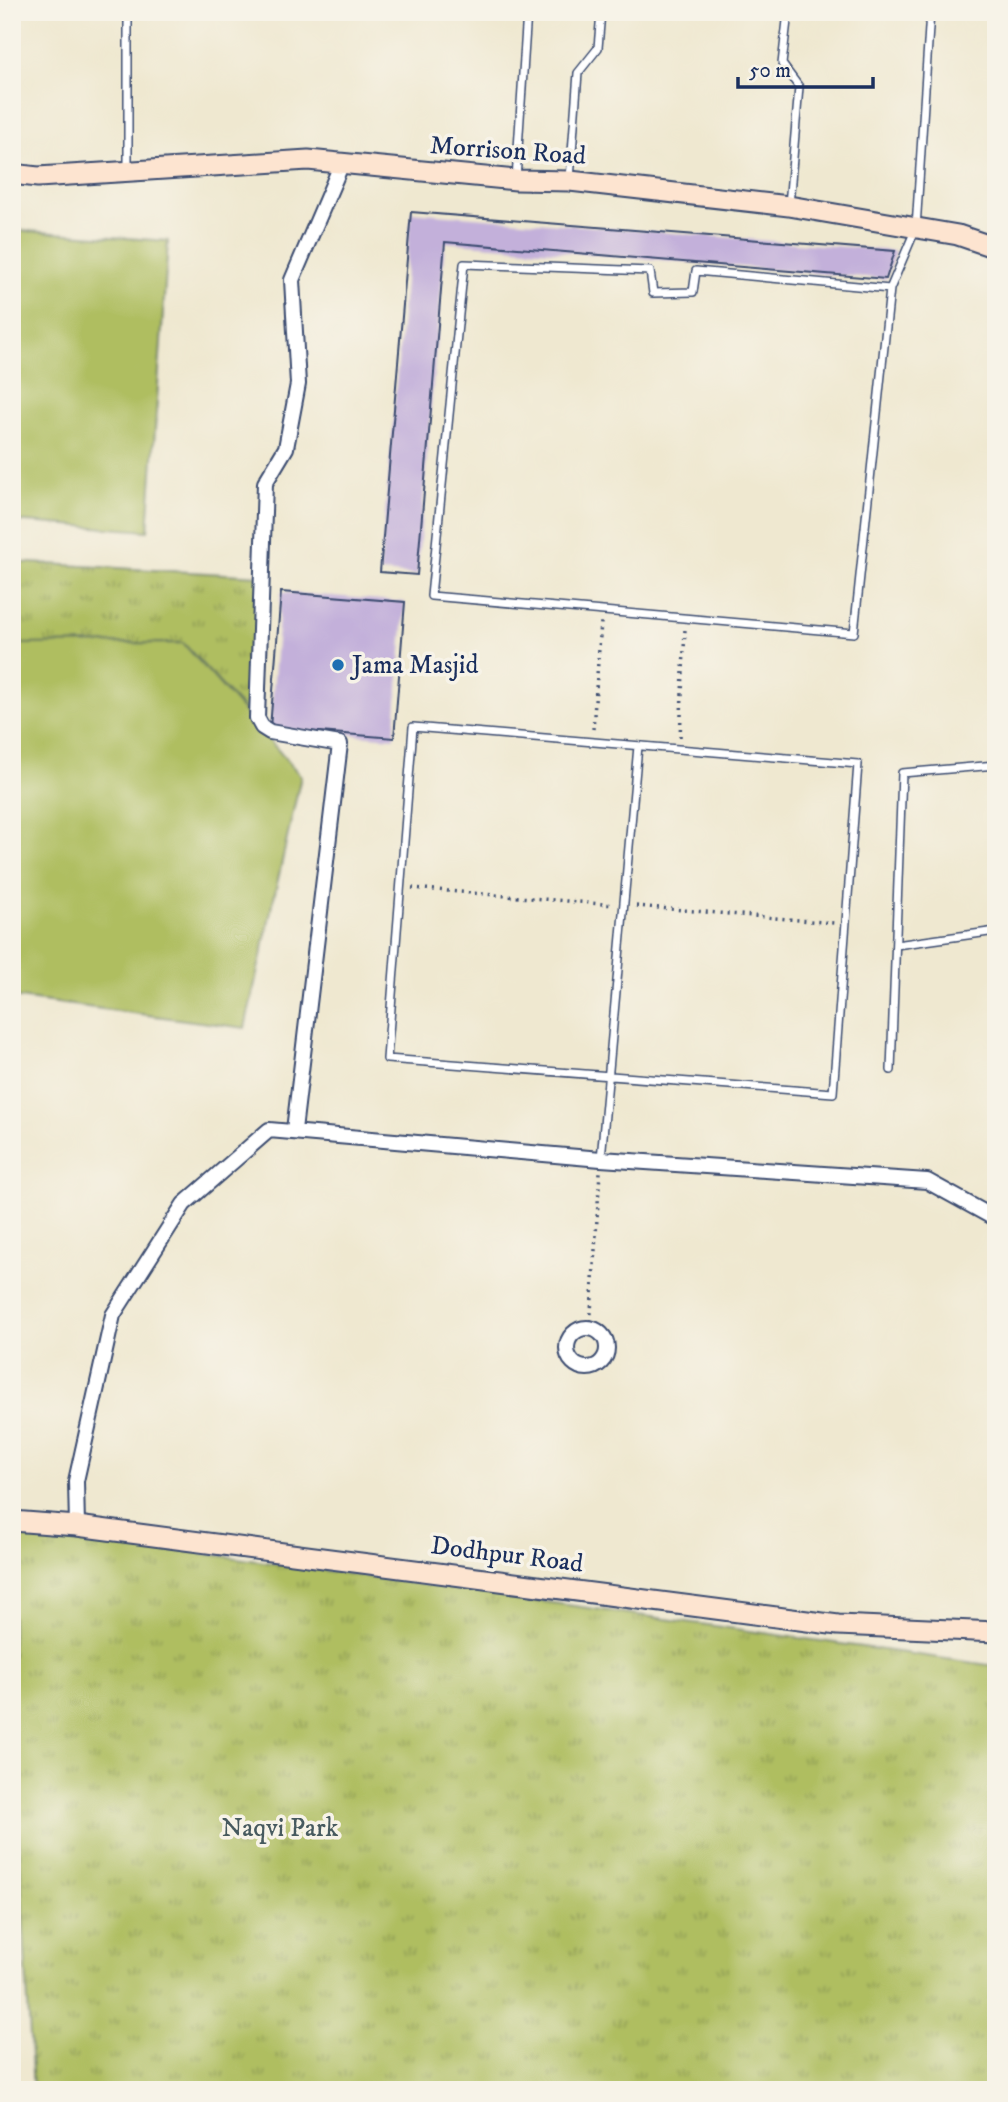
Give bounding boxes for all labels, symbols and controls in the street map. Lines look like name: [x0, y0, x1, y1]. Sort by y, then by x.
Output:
scale bar: [738, 46, 873, 90]
text: 50 m: [749, 58, 791, 84]
street label: Morrison Road: [429, 129, 587, 173]
place label: Jama Masjid: [350, 649, 478, 682]
marker: Jama Masjid: [330, 657, 346, 673]
street label: Dodhpur Road: [429, 1529, 585, 1581]
park label: Naqvi Park: [222, 1812, 339, 1845]

